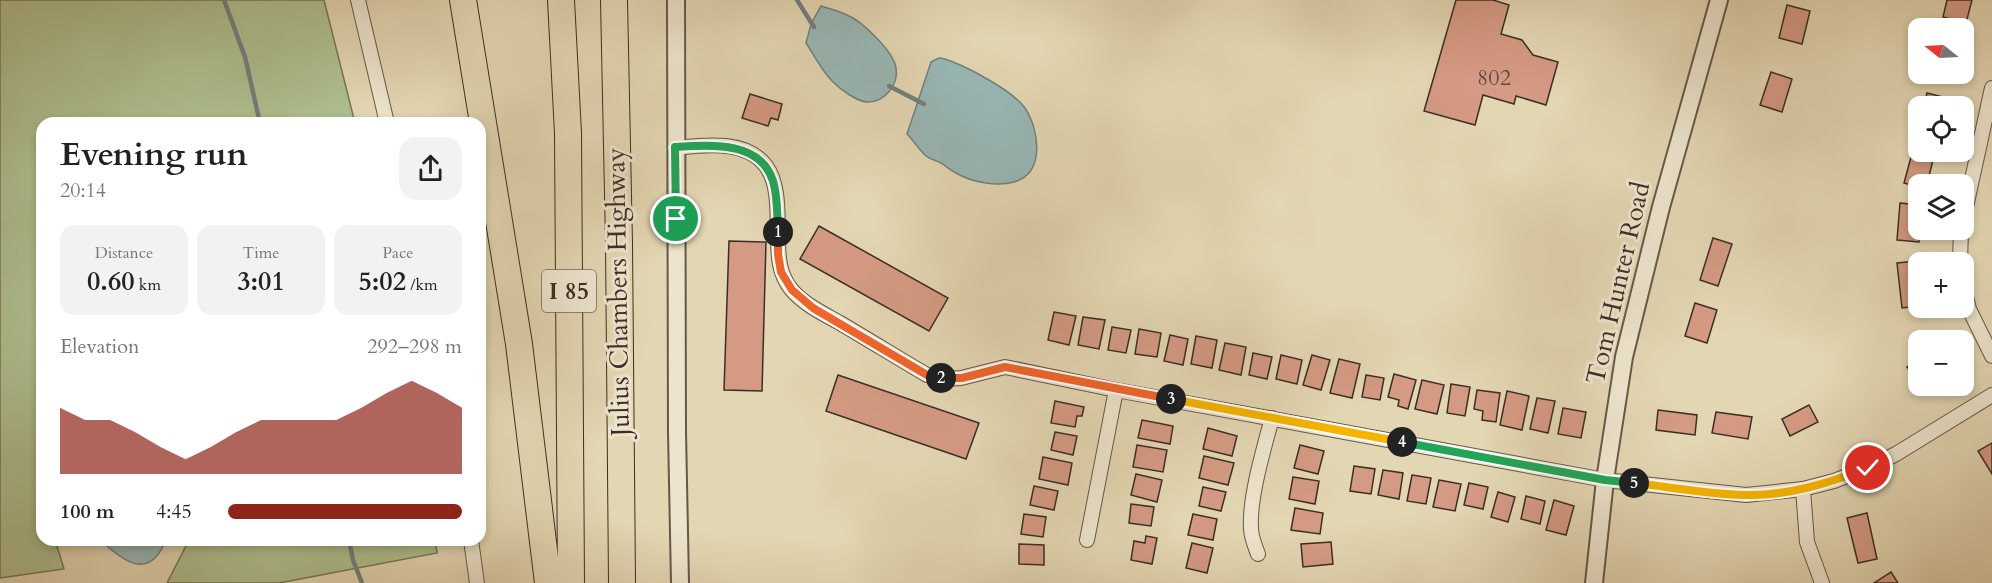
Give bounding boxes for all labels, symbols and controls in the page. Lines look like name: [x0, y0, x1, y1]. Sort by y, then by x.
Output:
north arrow: [1908, 18, 1974, 84]
map controls: [1908, 18, 1974, 396]
house number: 802: [1477, 63, 1511, 93]
button: locate: [1908, 96, 1974, 162]
text: Evening run: [60, 132, 248, 177]
button: share: [399, 137, 462, 200]
street label: Julius Chambers Highway: [598, 147, 638, 441]
button: layers: [1908, 174, 1974, 240]
text: 20:14: [60, 177, 106, 204]
street label: Tom Hunter Road: [1578, 178, 1658, 388]
pin: [650, 193, 701, 244]
icon: arrive: [659, 202, 692, 235]
pin: 1: [763, 217, 793, 247]
text: 1: [774, 221, 782, 243]
text: Distance: [95, 242, 153, 264]
text: Time: [242, 242, 280, 264]
text: Pace: [383, 242, 413, 264]
button: +: [1908, 252, 1974, 318]
text: 0.60: [87, 264, 135, 299]
text: 3:01: [237, 264, 285, 299]
text: 5:02: [358, 264, 406, 299]
road number: I 85: [542, 270, 596, 312]
text: km: [135, 274, 161, 296]
text: /km: [406, 274, 438, 296]
button: −: [1908, 330, 1974, 396]
text: Elevation: [60, 333, 139, 360]
text: 292–298 m: [367, 333, 462, 360]
pin: 2: [926, 363, 956, 393]
text: 2: [937, 367, 945, 389]
pin: 3: [1156, 384, 1186, 414]
text: 3: [1167, 388, 1175, 410]
pin: 4: [1387, 427, 1417, 457]
text: 4: [1398, 431, 1406, 453]
pin: [1842, 442, 1893, 493]
icon: check: [1851, 451, 1884, 484]
pin: 5: [1619, 468, 1649, 498]
text: 5: [1630, 472, 1638, 494]
text: 100 m: [60, 498, 115, 525]
text: 4:45: [156, 498, 192, 525]

